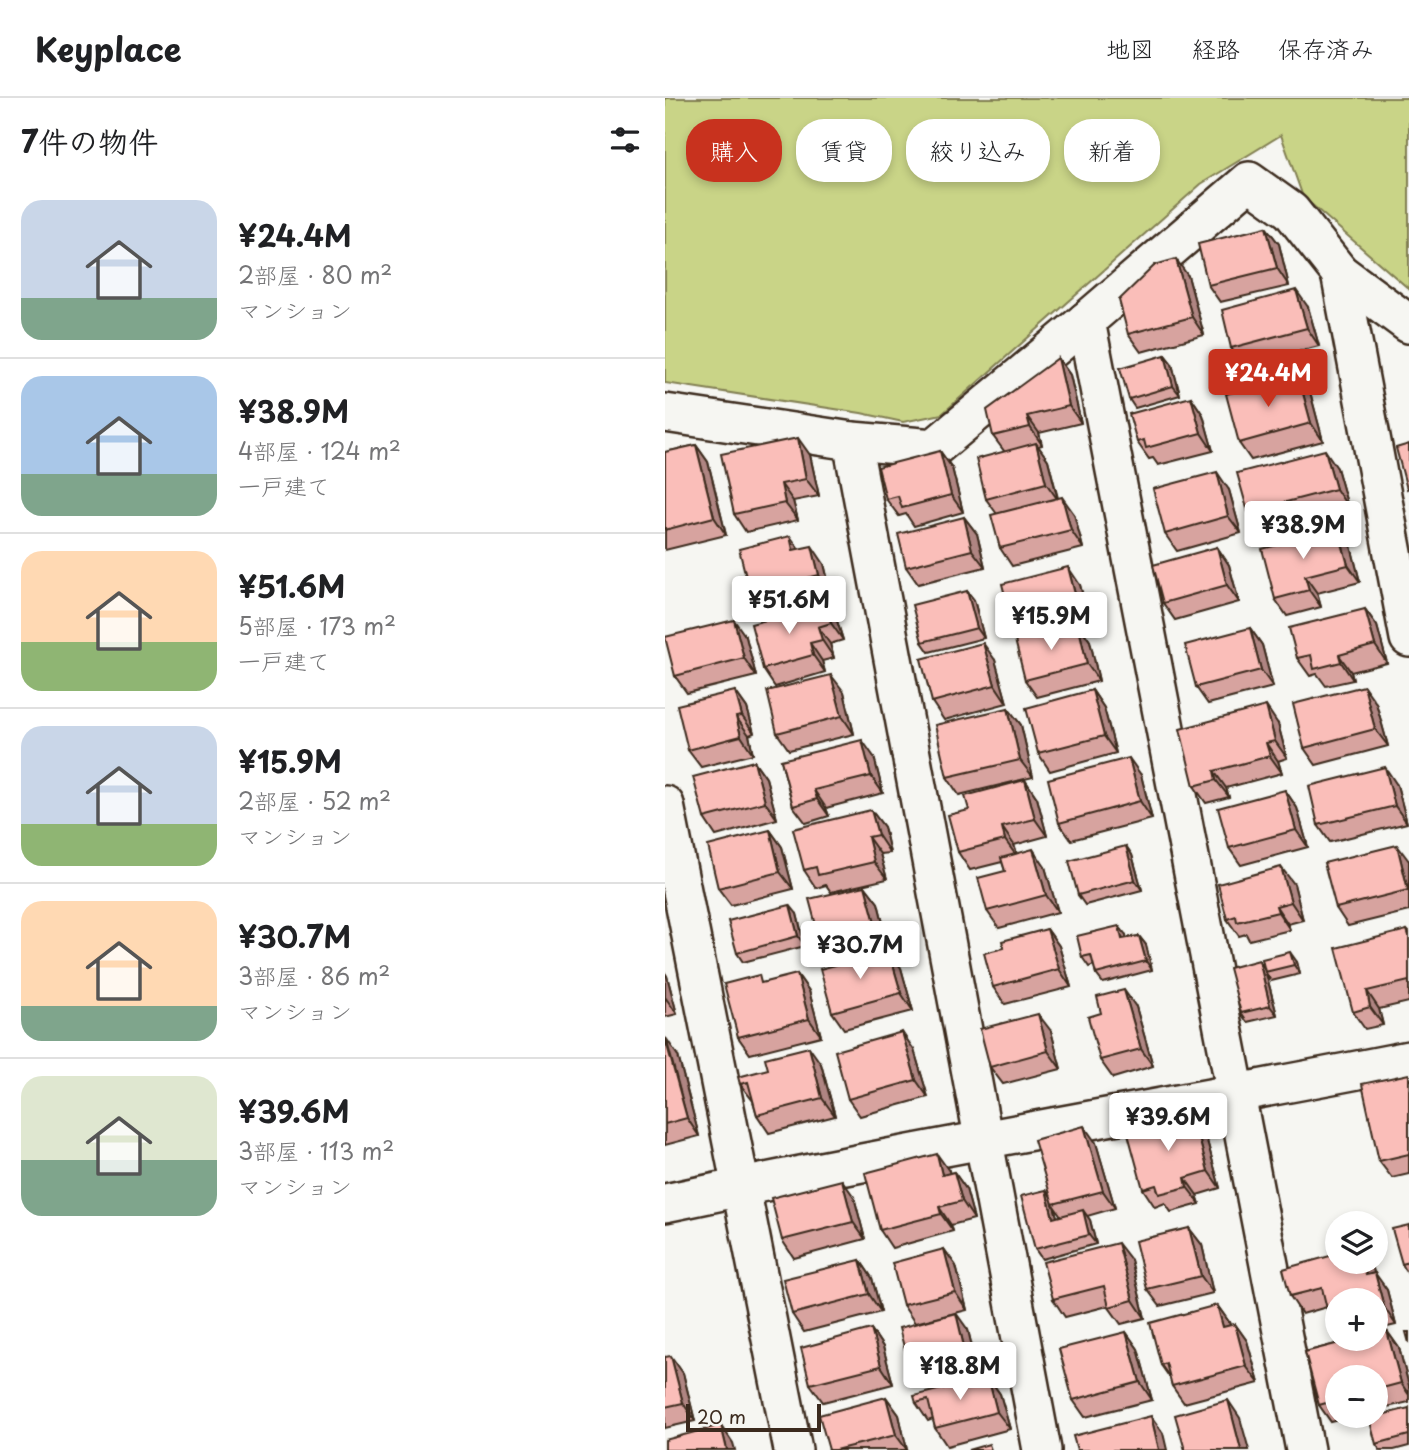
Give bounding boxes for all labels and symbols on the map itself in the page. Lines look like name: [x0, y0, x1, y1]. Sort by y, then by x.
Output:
pin: ¥24.4M: [1211, 350, 1325, 409]
pin: ¥38.9M: [1246, 502, 1360, 561]
pin: ¥51.6M: [732, 576, 846, 636]
pin: ¥15.9M: [994, 592, 1108, 652]
pin: ¥30.7M: [803, 922, 917, 981]
pin: ¥39.6M: [1111, 1094, 1225, 1153]
pin: ¥18.8M: [903, 1342, 1017, 1402]
scale bar: [686, 1401, 821, 1433]

